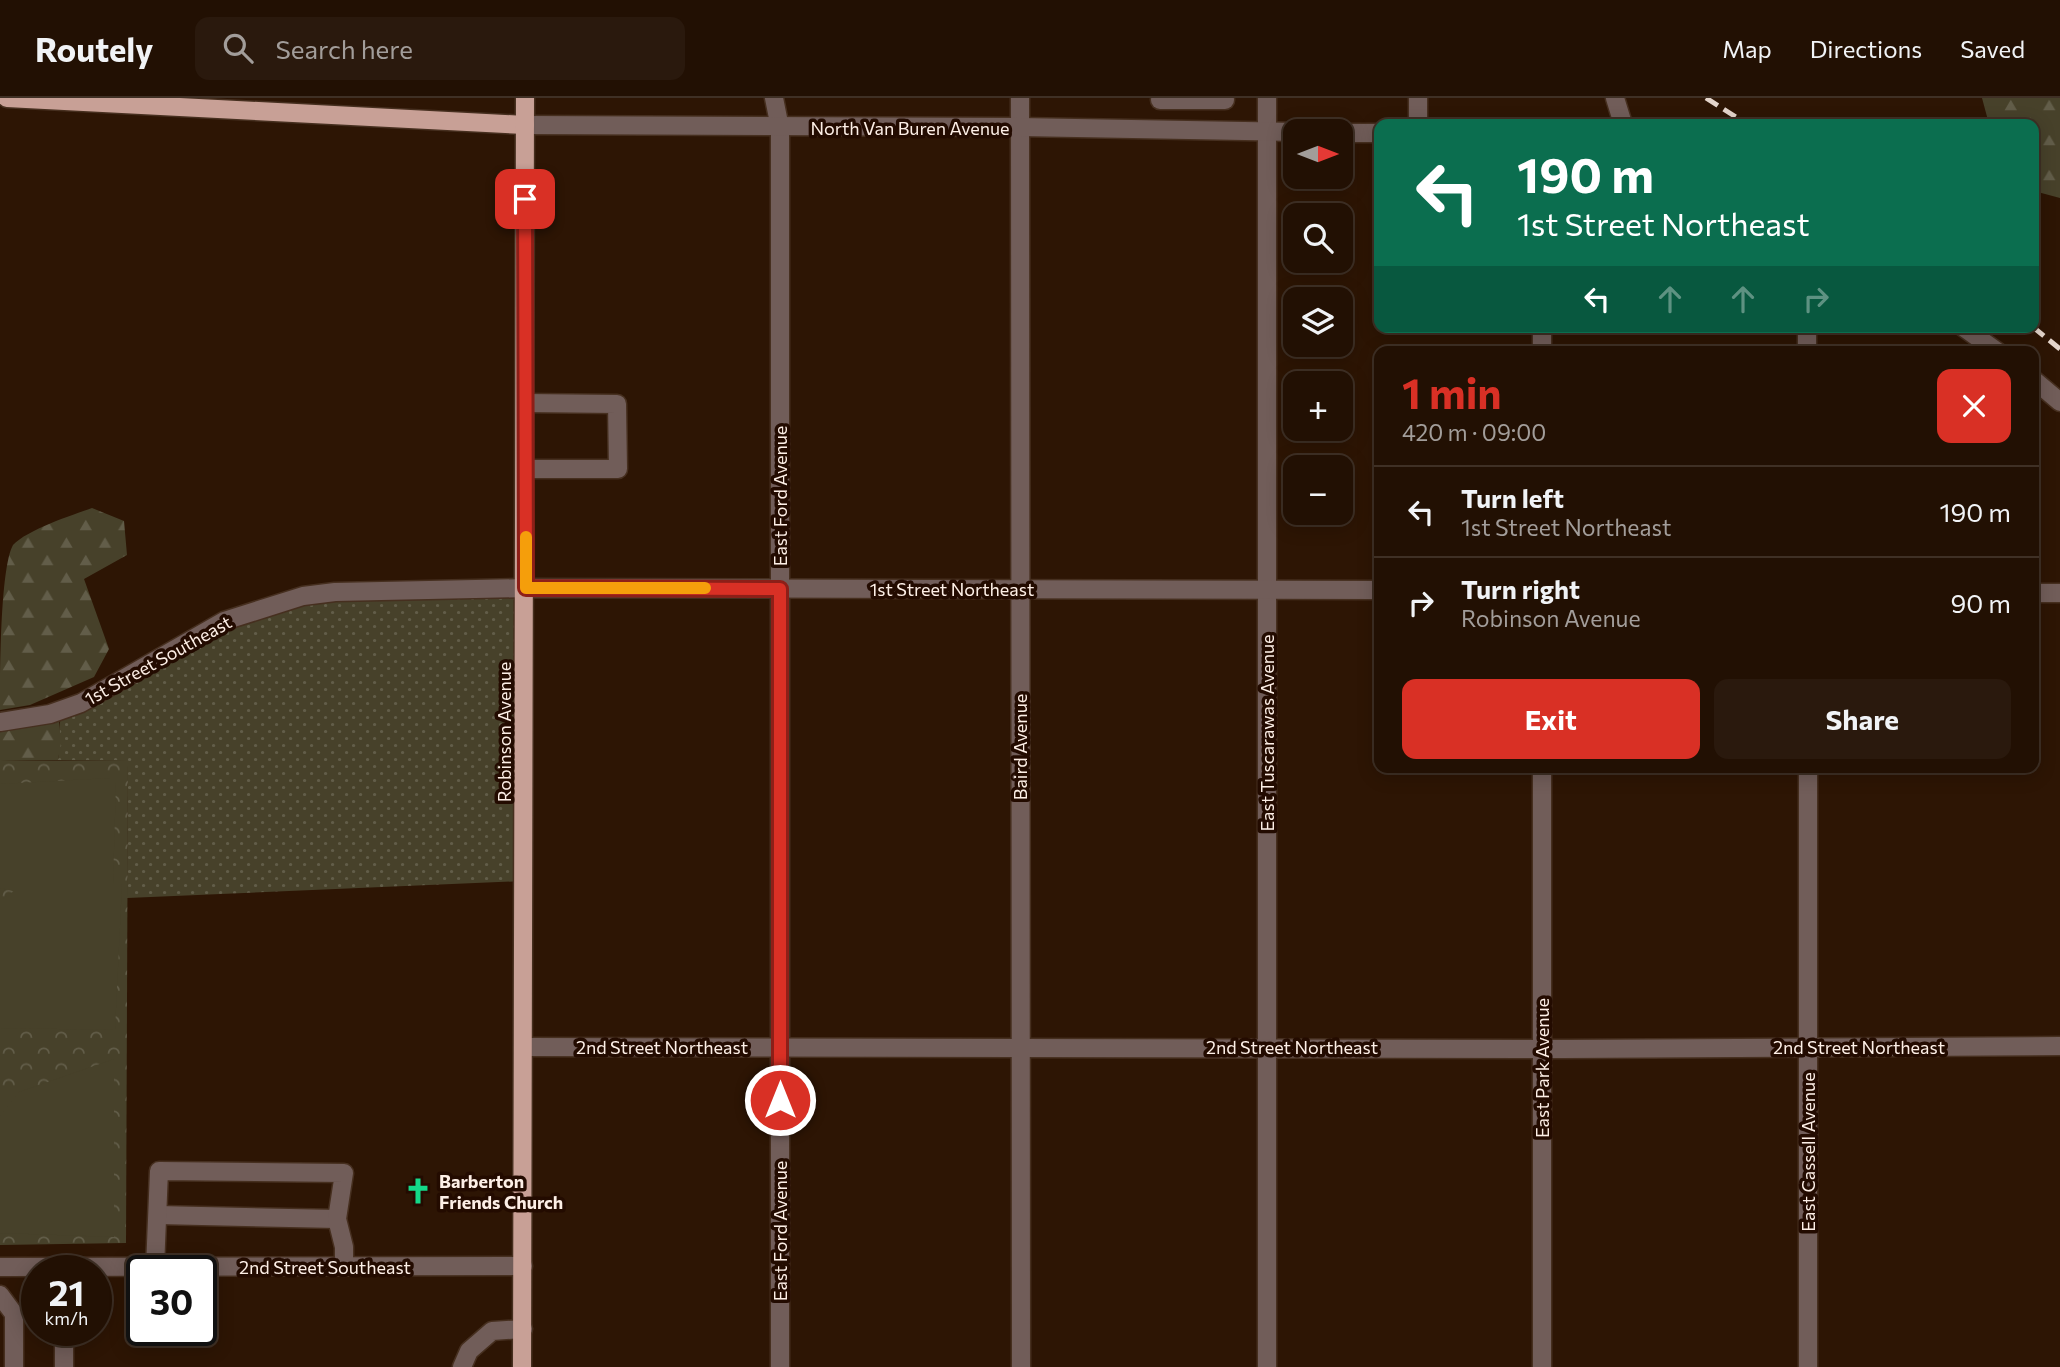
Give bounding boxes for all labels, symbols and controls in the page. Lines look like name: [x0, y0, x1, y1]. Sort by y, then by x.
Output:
search box: [195, 17, 685, 80]
text: Routely: [35, 28, 153, 69]
icon: search: [219, 29, 257, 67]
text: Search here: [275, 33, 413, 64]
text: Map: [1722, 34, 1772, 63]
text: Directions: [1810, 34, 1922, 63]
text: Saved: [1960, 34, 2025, 63]
street label: North Van Buren Avenue: [810, 117, 1010, 139]
north arrow: [1283, 119, 1353, 189]
map controls: [1283, 119, 1353, 525]
text: 190 m: [1517, 143, 1654, 203]
icon: left: [1402, 147, 1493, 238]
pin: [495, 169, 555, 229]
icon: arrive: [506, 180, 544, 218]
button: search: [1283, 203, 1353, 273]
text: 1st Street Northeast: [1517, 203, 1810, 243]
icon: left: [1578, 280, 1616, 318]
icon: ahead: [1651, 280, 1689, 318]
icon: ahead: [1724, 280, 1762, 318]
icon: right: [1797, 280, 1835, 318]
button: layers: [1283, 287, 1353, 357]
text: 1 min: [1402, 366, 1502, 418]
button: close: [1937, 369, 2011, 443]
button: +: [1283, 371, 1353, 441]
text: 420 m · 09:00: [1402, 418, 1546, 446]
street label: East Ford Avenue: [769, 426, 791, 566]
button: −: [1283, 455, 1353, 525]
text: Turn left: [1461, 482, 1564, 513]
icon: left: [1402, 493, 1440, 531]
text: 190 m: [1939, 496, 2011, 527]
text: 1st Street Northeast: [1461, 513, 1671, 541]
text: Turn right: [1461, 573, 1580, 604]
street label: 1st Street Northeast: [870, 578, 1034, 600]
icon: right: [1402, 584, 1440, 622]
text: 90 m: [1951, 587, 2011, 618]
text: Robinson Avenue: [1461, 604, 1641, 632]
street label: 1st Street Southeast: [81, 611, 235, 709]
street label: East Tuscarawas Avenue: [1256, 634, 1278, 832]
street label: Robinson Avenue: [493, 662, 515, 802]
button: Exit: [1402, 679, 1700, 759]
button: Share: [1714, 679, 2011, 759]
street label: Baird Avenue: [1009, 694, 1031, 800]
street label: East Park Avenue: [1531, 998, 1553, 1138]
street label: 2nd Street Northeast: [576, 1036, 748, 1058]
street label: 2nd Street Northeast: [1206, 1036, 1378, 1058]
street label: 2nd Street Northeast: [1773, 1036, 1945, 1058]
position arrow: [743, 1063, 817, 1137]
street label: East Cassell Avenue: [1797, 1072, 1819, 1232]
street label: East Ford Avenue: [769, 1161, 791, 1301]
place label: Barberton Friends Church: [439, 1170, 563, 1213]
church icon: Barberton Friends Church: [403, 1176, 433, 1206]
speed limit sign: 30: [126, 1255, 217, 1346]
street label: 2nd Street Southeast: [239, 1256, 411, 1278]
text: 21: [49, 1270, 84, 1313]
text: km/h: [45, 1307, 88, 1329]

